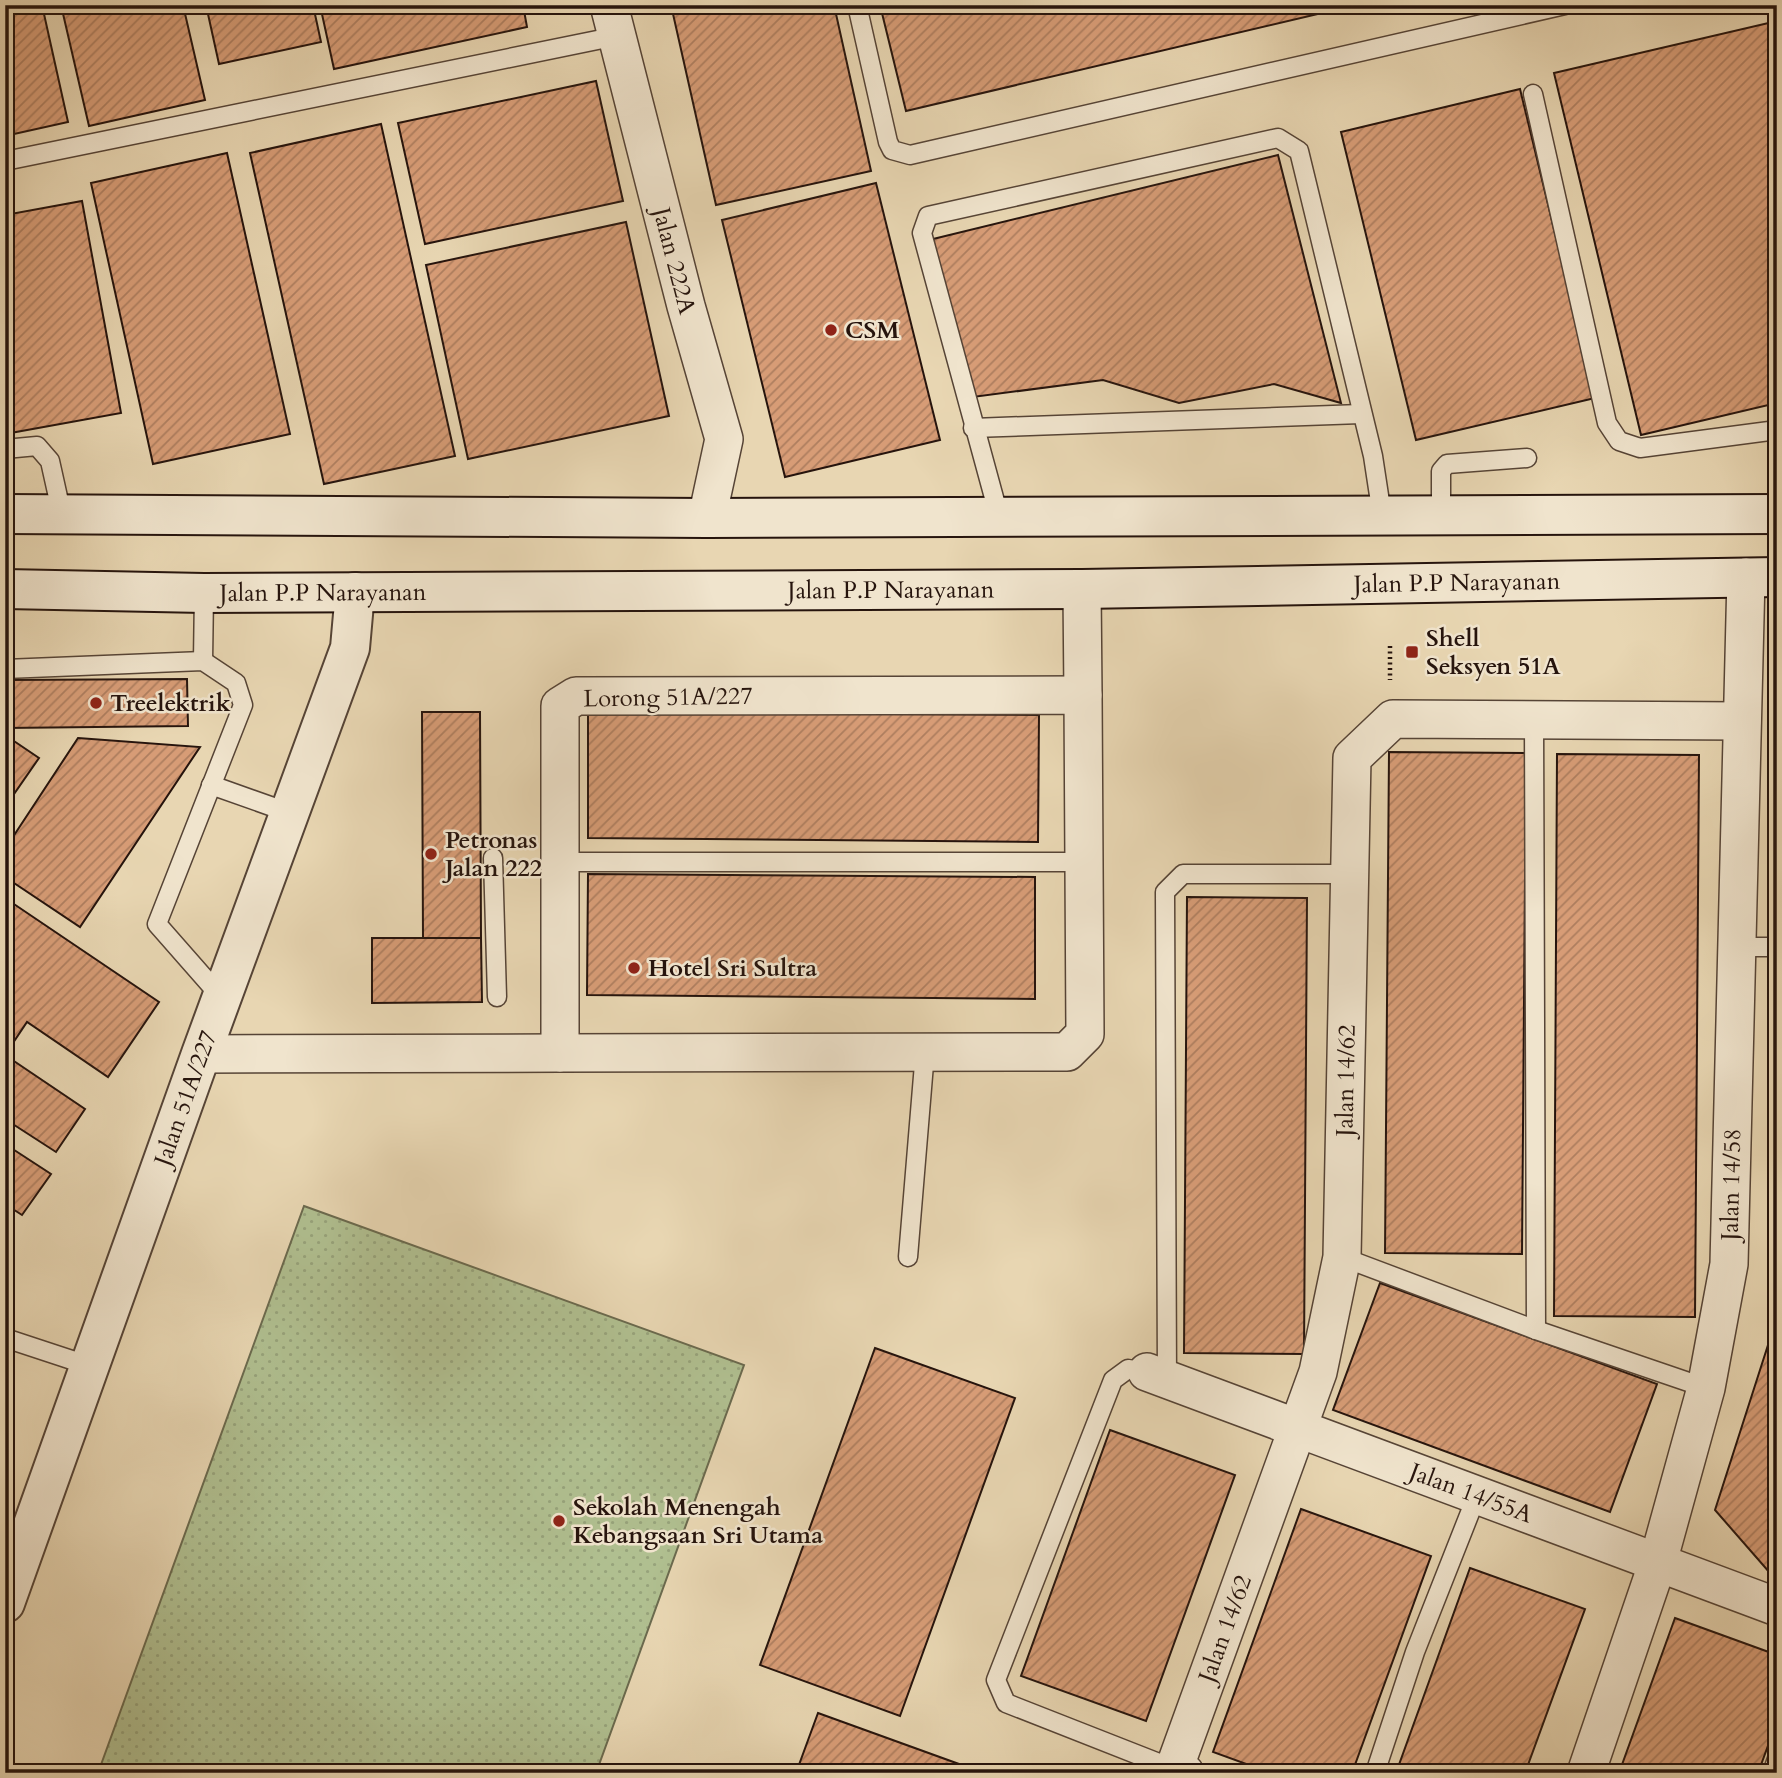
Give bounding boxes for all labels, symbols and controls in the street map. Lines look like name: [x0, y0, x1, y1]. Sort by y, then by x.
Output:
street label: Jalan 222A: [644, 201, 704, 319]
place label: CSM: [845, 314, 900, 347]
marker: CSM: [823, 322, 839, 338]
street label: Jalan P.P Narayanan: [1350, 565, 1561, 601]
street label: Jalan P.P Narayanan: [785, 573, 995, 607]
street label: Jalan P.P Narayanan: [217, 576, 427, 610]
place label: Shell Seksyen 51A: [1426, 622, 1561, 683]
marker: Shell Seksyen 51A: [1404, 644, 1420, 660]
street label: Lorong 51A/227: [583, 680, 753, 715]
place label: Treelektrik: [110, 687, 231, 720]
marker: Treelektrik: [88, 695, 104, 711]
place label: Petronas Jalan 222: [442, 824, 542, 885]
marker: Petronas Jalan 222: [423, 846, 439, 862]
place label: Hotel Sri Sultra: [648, 952, 817, 985]
marker: Hotel Sri Sultra: [626, 960, 642, 976]
street label: Jalan 14/62: [1328, 1024, 1364, 1140]
street label: Jalan 51A/227: [145, 1026, 225, 1173]
street label: Jalan 14/58: [1714, 1128, 1749, 1244]
street label: Jalan 14/55A: [1402, 1454, 1538, 1532]
place label: Sekolah Menengah Kebangsaan Sri Utama: [573, 1491, 823, 1552]
marker: Sekolah Menengah Kebangsaan Sri Utama: [551, 1513, 567, 1529]
street label: Jalan 14/62: [1190, 1571, 1260, 1690]

